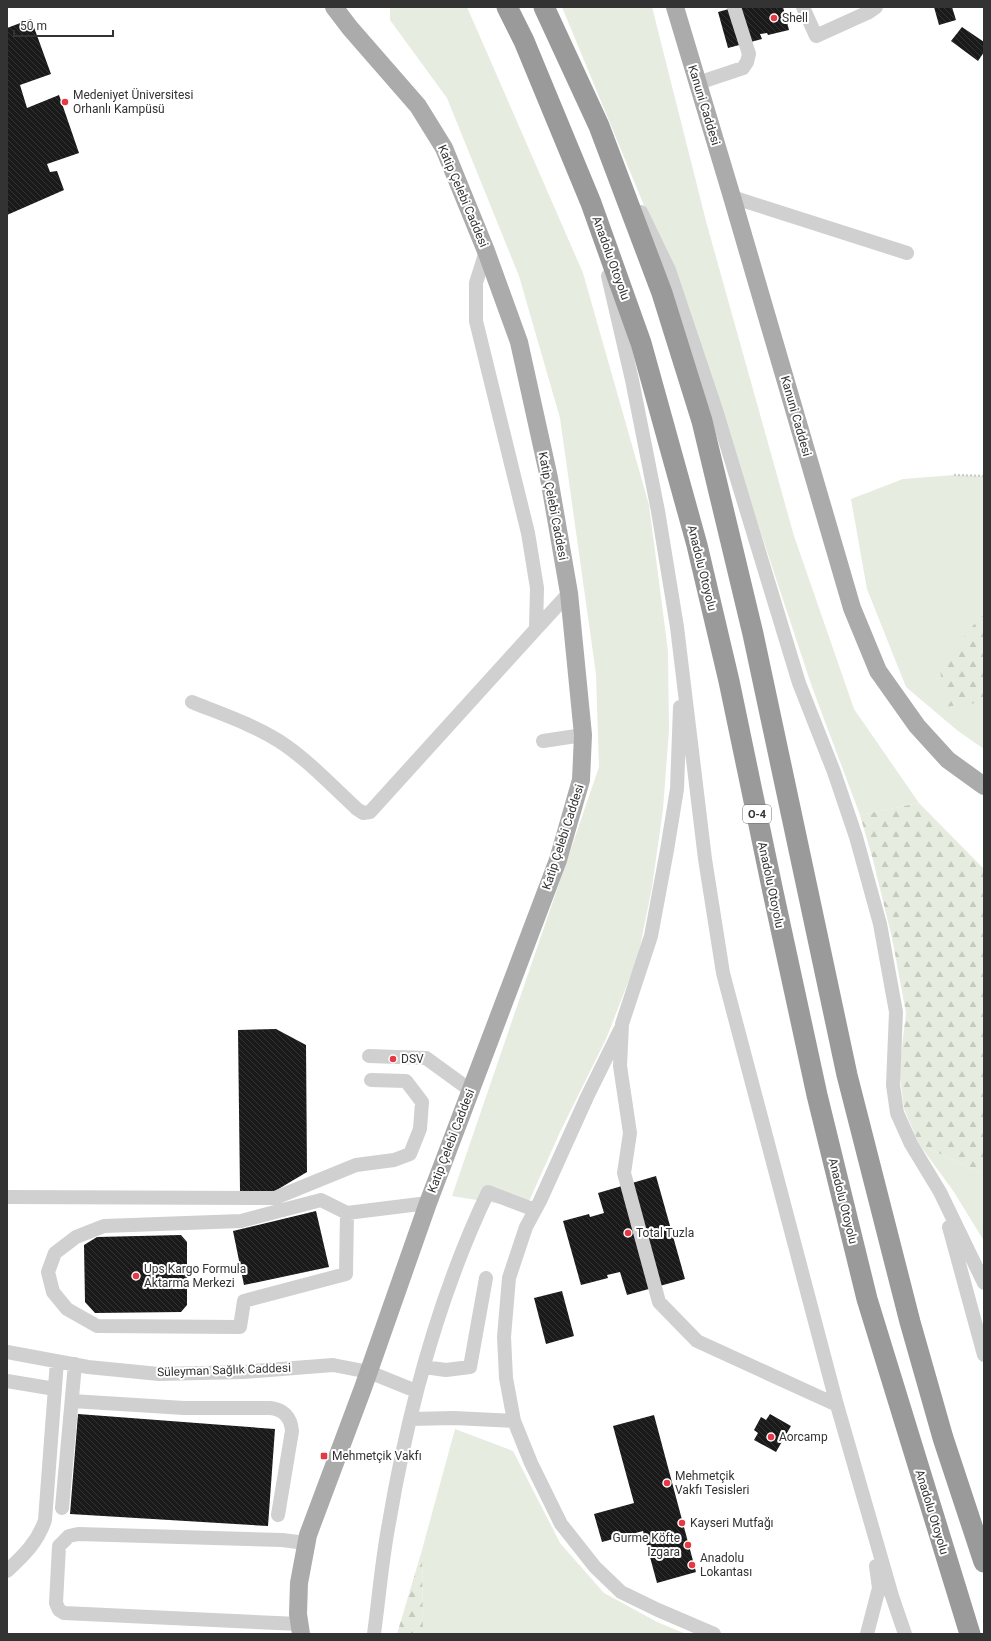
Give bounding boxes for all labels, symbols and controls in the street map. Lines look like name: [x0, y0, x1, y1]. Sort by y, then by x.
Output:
place label: Shell: [782, 11, 808, 25]
scale bar: [14, 12, 113, 38]
marker: Shell: [769, 13, 779, 23]
text: 50 m: [20, 19, 47, 33]
street label: Kanuni Caddesi: [685, 63, 723, 147]
place label: Medeniyet Üniversitesi Orhanlı Kampüsü: [73, 87, 193, 116]
marker: Medeniyet Üniversitesi Orhanlı Kampüsü: [60, 97, 70, 107]
street label: Katip Çelebi Caddesi: [435, 143, 491, 249]
street label: Anadolu Otoyolu: [589, 214, 633, 302]
street label: Kanuni Caddesi: [778, 374, 814, 458]
street label: Katip Çelebi Caddesi: [536, 451, 570, 561]
street label: Anadolu Otoyolu: [685, 524, 719, 612]
street label: Katip Çelebi Caddesi: [539, 782, 587, 892]
road number: O-4: [743, 805, 771, 823]
street label: Anadolu Otoyolu: [755, 841, 787, 929]
place label: DSV: [401, 1052, 424, 1066]
marker: DSV: [388, 1054, 398, 1064]
street label: Katip Çelebi Caddesi: [425, 1087, 477, 1195]
street label: Anadolu Otoyolu: [826, 1157, 860, 1245]
place label: Total Tuzla: [636, 1226, 694, 1240]
marker: Total Tuzla: [623, 1228, 633, 1238]
place label: Ups Kargo Formula Aktarma Merkezi: [144, 1262, 246, 1290]
marker: Ups Kargo Formula Aktarma Merkezi: [131, 1271, 141, 1281]
street label: Süleyman Sağlık Caddesi: [157, 1361, 291, 1379]
place label: Aorcamp: [779, 1430, 828, 1444]
marker: Aorcamp: [766, 1432, 776, 1442]
place label: Mehmetçik Vakfı: [332, 1449, 422, 1463]
marker: Mehmetçik Vakfı: [319, 1451, 329, 1461]
street label: Anadolu Otoyolu: [912, 1468, 952, 1556]
place label: Mehmetçik Vakfı Tesisleri: [675, 1469, 749, 1497]
marker: Mehmetçik Vakfı Tesisleri: [662, 1478, 672, 1488]
place label: Kayseri Mutfağı: [690, 1516, 774, 1530]
marker: Kayseri Mutfağı: [677, 1518, 687, 1528]
place label: Gurme Köfte Izgara: [613, 1531, 680, 1559]
marker: Gurme Köfte Izgara: [683, 1540, 693, 1550]
place label: Anadolu Lokantası: [700, 1551, 752, 1579]
marker: Anadolu Lokantası: [687, 1560, 697, 1570]

